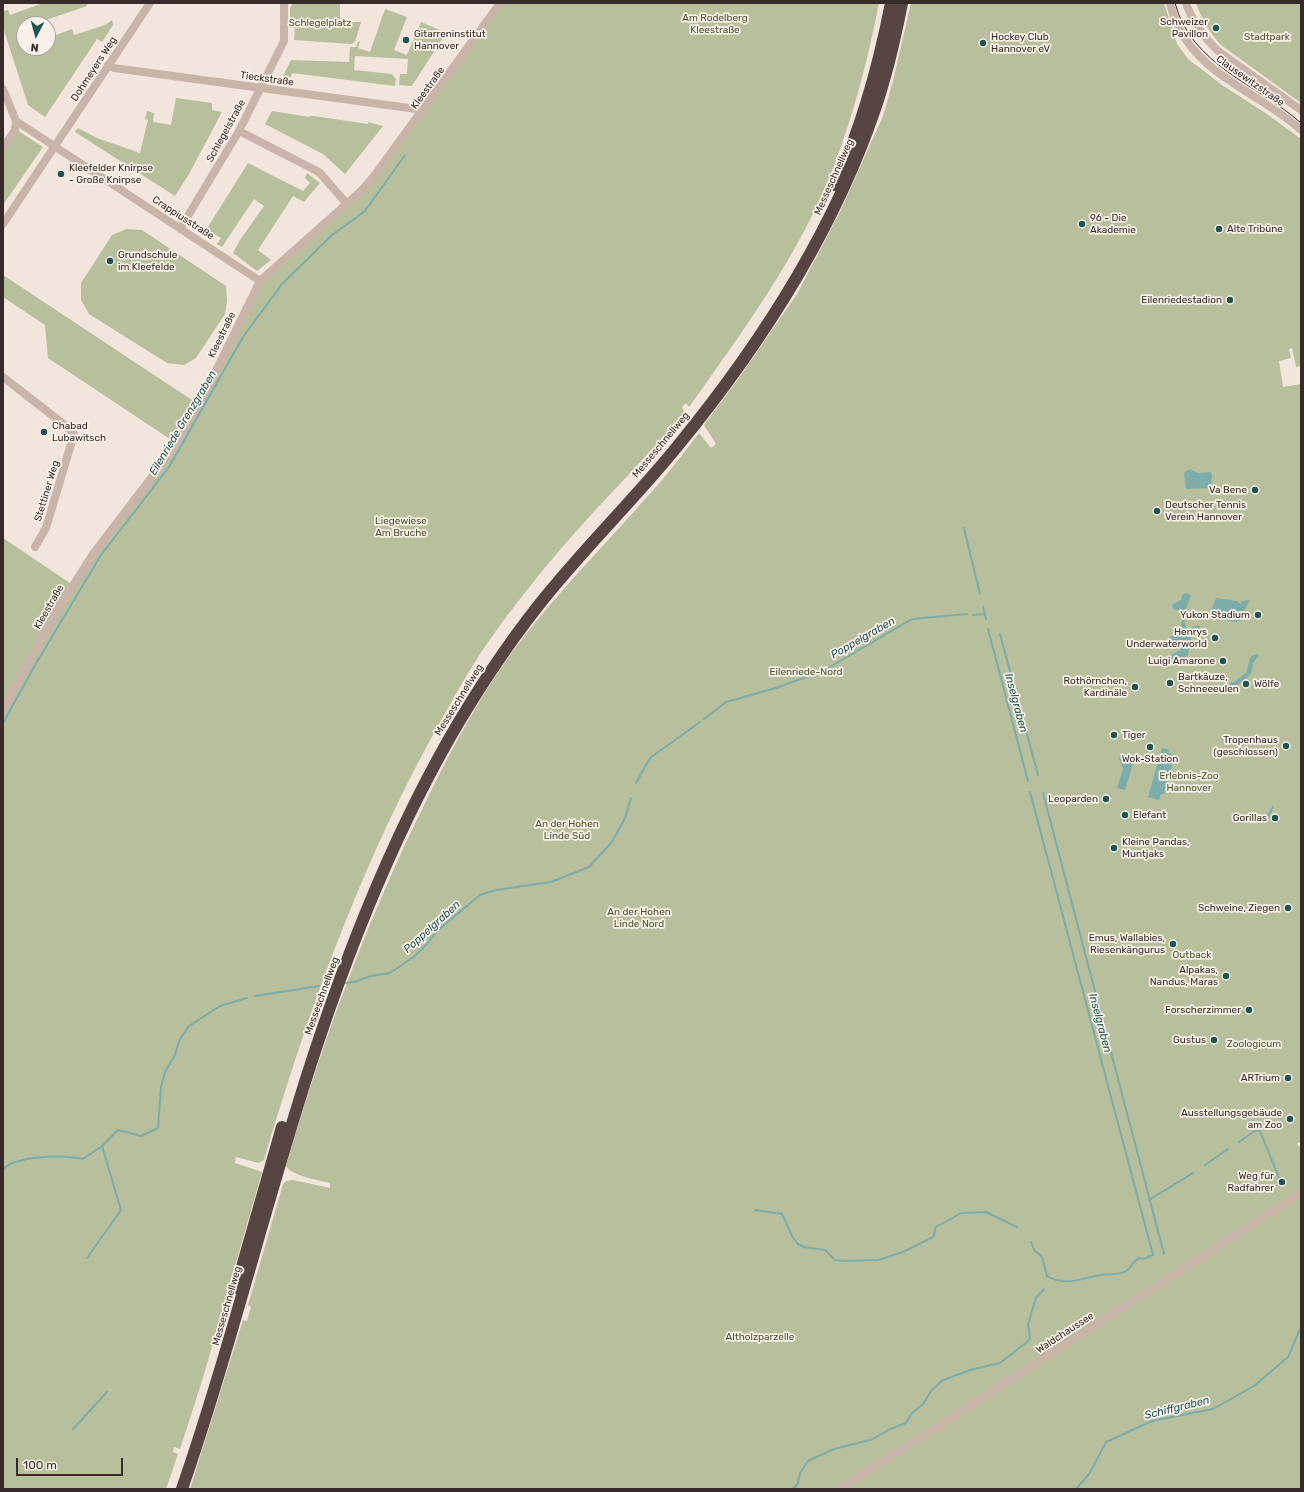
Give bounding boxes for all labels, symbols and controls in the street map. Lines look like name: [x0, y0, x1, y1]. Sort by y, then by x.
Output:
park label: Am Rodelberg Kleestraße: [682, 12, 748, 36]
north arrow: [16, 16, 56, 56]
place label: Schweizer Pavillon: [1160, 16, 1208, 40]
park label: Schlegelplatz: [289, 17, 351, 29]
marker: Schweizer Pavillon: [1211, 23, 1221, 33]
place label: Gitarreninstitut Hannover: [414, 28, 486, 52]
place label: Hockey Club Hannover eV: [991, 31, 1050, 54]
park label: Stadtpark: [1244, 31, 1290, 43]
street label: Dohmeyers Weg: [69, 34, 119, 104]
marker: Gitarreninstitut Hannover: [401, 35, 411, 45]
marker: Hockey Club Hannover eV: [978, 38, 988, 48]
text: N: [30, 41, 39, 54]
street label: Clausewitzstraße: [1214, 53, 1286, 109]
street label: Kleestraße: [409, 65, 447, 111]
street label: Tieckstraße: [239, 69, 295, 89]
street label: Schlegelstraße: [204, 98, 248, 164]
street label: Messeschnellweg: [812, 137, 856, 217]
place label: Kleefelder Knirpse - Große Knirpse: [69, 162, 153, 186]
marker: Kleefelder Knirpse - Große Knirpse: [56, 169, 66, 179]
street label: Crappiusstraße: [150, 194, 216, 242]
place label: 96 - Die Akademie: [1090, 212, 1136, 236]
marker: 96 - Die Akademie: [1077, 219, 1087, 229]
place label: Alte Tribüne: [1227, 223, 1283, 235]
marker: Alte Tribüne: [1214, 224, 1224, 234]
place label: Grundschule im Kleefelde: [118, 249, 177, 272]
marker: Grundschule im Kleefelde: [105, 256, 115, 266]
place label: Eilenriedestadion: [1141, 294, 1222, 306]
marker: Eilenriedestadion: [1225, 295, 1235, 305]
street label: Kleestraße: [206, 310, 238, 360]
water label: Eilenriede Grenzgraben: [147, 368, 219, 478]
street label: Messeschnellweg: [630, 410, 692, 480]
place label: Chabad Lubawitsch: [52, 420, 106, 444]
marker: Chabad Lubawitsch: [39, 427, 49, 437]
street label: Stettiner Weg: [32, 459, 62, 523]
place label: Va Bene: [1209, 484, 1247, 496]
marker: Va Bene: [1250, 485, 1260, 495]
place label: Deutscher Tennis Verein Hannover: [1165, 499, 1246, 522]
marker: Deutscher Tennis Verein Hannover: [1152, 506, 1162, 516]
park label: Liegewiese Am Bruche: [375, 515, 427, 538]
street label: Kleestraße: [31, 583, 67, 631]
place label: Yukon Stadium: [1180, 609, 1250, 621]
marker: Yukon Stadium: [1253, 610, 1263, 620]
water label: Poppelgraben: [829, 614, 897, 662]
place label: Henrys Underwaterworld: [1126, 626, 1207, 650]
marker: Henrys Underwaterworld: [1210, 633, 1220, 643]
place label: Luigi Amarone: [1148, 655, 1215, 667]
marker: Luigi Amarone: [1218, 656, 1228, 666]
street label: Messeschnellweg: [432, 662, 486, 738]
park label: Eilenriede-Nord: [769, 666, 843, 678]
place label: Bartkäuze, Schneeeulen: [1178, 671, 1239, 694]
water label: Inselgraben: [1002, 672, 1030, 734]
place label: Rothörnchen, Kardinäle: [1063, 675, 1127, 698]
marker: Bartkäuze, Schneeeulen: [1165, 678, 1175, 688]
place label: Wölfe: [1254, 678, 1279, 690]
marker: Wölfe: [1241, 679, 1251, 689]
marker: Rothörnchen, Kardinäle: [1130, 682, 1140, 692]
place label: Tiger: [1122, 729, 1146, 741]
marker: Tiger: [1109, 730, 1119, 740]
place label: Tropenhaus (geschlossen): [1213, 734, 1278, 758]
marker: Tropenhaus (geschlossen): [1281, 741, 1291, 751]
marker: Wok-Station: [1145, 742, 1155, 752]
place label: Wok-Station: [1122, 753, 1178, 765]
park label: Erlebnis-Zoo Hannover: [1159, 770, 1219, 794]
place label: Leoparden: [1048, 793, 1098, 805]
marker: Leoparden: [1101, 794, 1111, 804]
place label: Elefant: [1133, 809, 1166, 821]
marker: Elefant: [1120, 810, 1130, 820]
place label: Gorillas: [1233, 812, 1267, 824]
marker: Gorillas: [1270, 813, 1280, 823]
park label: An der Hohen Linde Süd: [535, 818, 599, 842]
place label: Kleine Pandas, Muntjaks: [1122, 836, 1190, 860]
marker: Kleine Pandas, Muntjaks: [1109, 843, 1119, 853]
water label: Poppelgraben: [401, 898, 463, 956]
place label: Schweine, Ziegen: [1198, 902, 1280, 914]
marker: Schweine, Ziegen: [1283, 903, 1293, 913]
park label: An der Hohen Linde Nord: [607, 906, 671, 930]
place label: Emus, Wallabies, Riesenkängurus: [1089, 932, 1165, 956]
marker: Emus, Wallabies, Riesenkängurus: [1168, 939, 1178, 949]
park label: Outback: [1173, 949, 1211, 961]
street label: Messeschnellweg: [302, 955, 342, 1037]
place label: Alpakas, Nandus, Maras: [1150, 964, 1218, 988]
marker: Alpakas, Nandus, Maras: [1221, 971, 1231, 981]
water label: Inselgraben: [1086, 992, 1114, 1054]
place label: Forscherzimmer: [1165, 1004, 1241, 1016]
marker: Forscherzimmer: [1244, 1005, 1254, 1015]
place label: Gustus: [1173, 1034, 1206, 1046]
marker: Gustus: [1209, 1035, 1219, 1045]
park label: Zoologicum: [1227, 1038, 1281, 1050]
place label: ARTrium: [1241, 1072, 1280, 1084]
marker: ARTrium: [1283, 1073, 1293, 1083]
place label: Ausstellungsgebäude am Zoo: [1181, 1107, 1282, 1130]
marker: Ausstellungsgebäude am Zoo: [1285, 1114, 1295, 1124]
place label: Weg für Radfahrer: [1227, 1170, 1274, 1194]
marker: Weg für Radfahrer: [1277, 1177, 1287, 1187]
street label: Messeschnellweg: [210, 1265, 244, 1347]
street label: Waldchaussee: [1034, 1310, 1096, 1356]
park label: Altholzparzelle: [726, 1331, 794, 1343]
water label: Schiffgraben: [1143, 1394, 1211, 1422]
scale bar: [18, 1450, 125, 1476]
text: 100 m: [23, 1458, 57, 1472]

